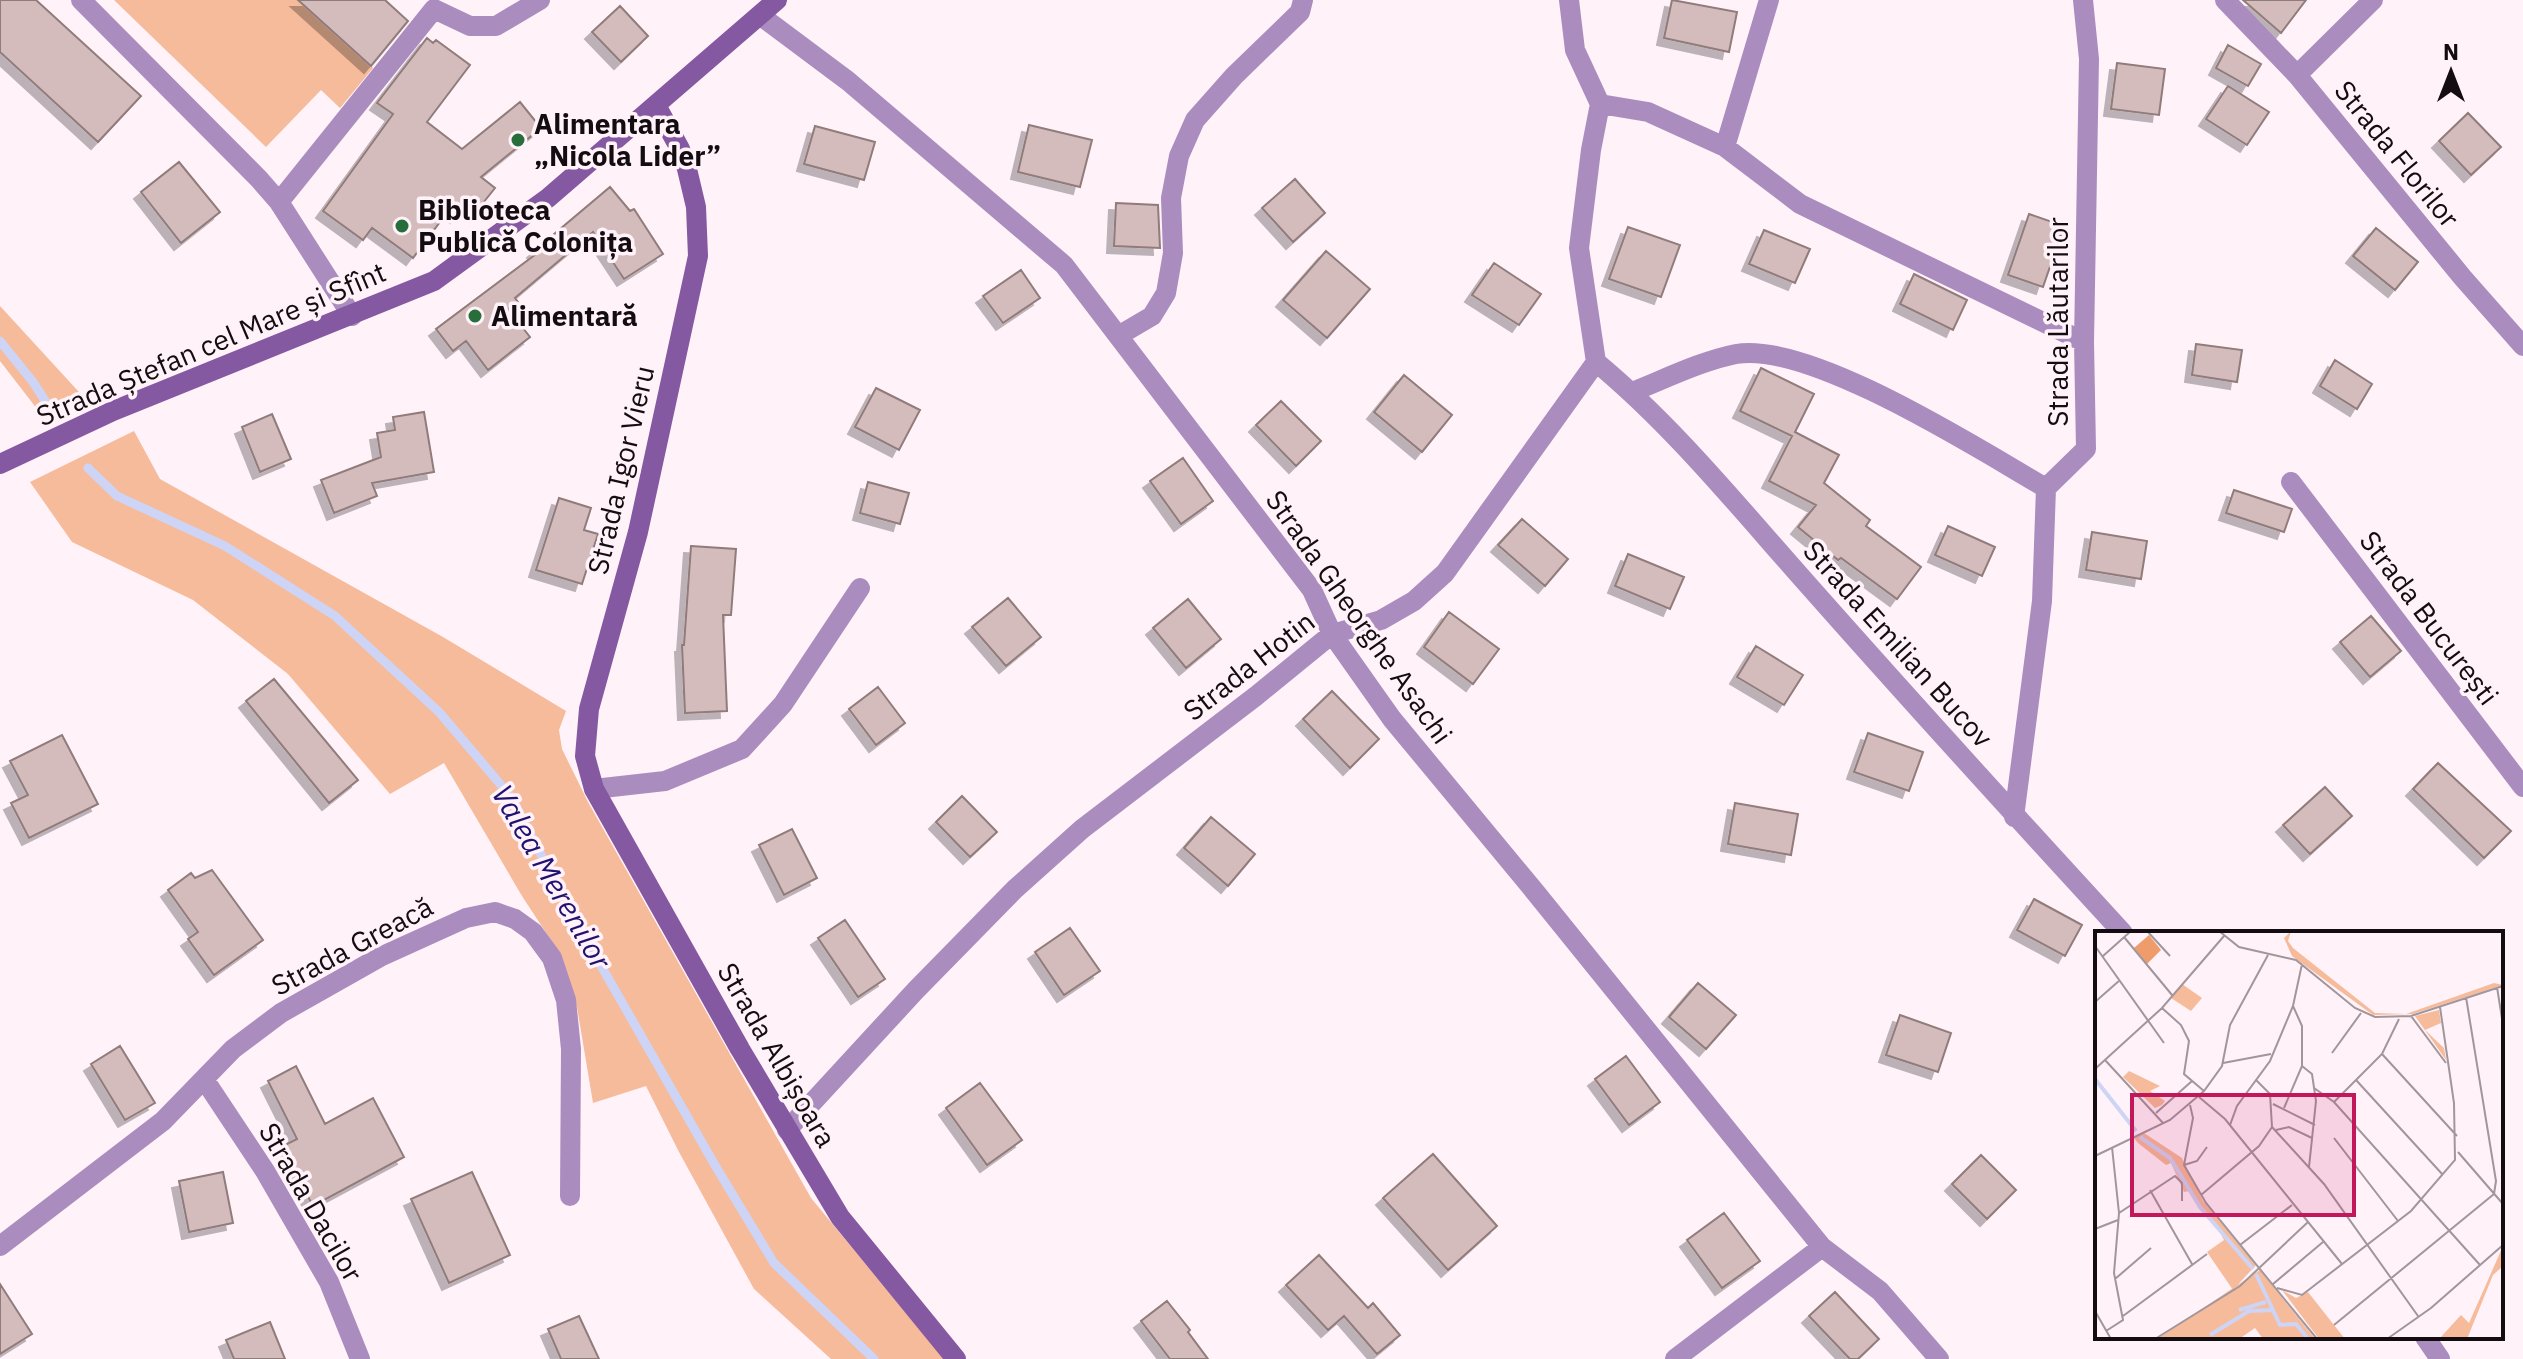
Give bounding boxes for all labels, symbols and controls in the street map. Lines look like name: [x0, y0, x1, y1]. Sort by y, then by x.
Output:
north arrow: [2411, 32, 2491, 112]
text: N: [2443, 37, 2459, 66]
street label: Strada Florilor: [2327, 73, 2468, 235]
place label: Alimentara „Nicola Lider”: [534, 105, 721, 174]
marker: Alimentara „Nicola Lider”: [509, 131, 527, 149]
place label: Biblioteca Publică Colonița: [418, 191, 633, 260]
marker: Biblioteca Publică Colonița: [393, 217, 411, 235]
street label: Strada Lăutarilor: [2039, 217, 2076, 427]
street label: Strada Ștefan cel Mare și Sfînt: [30, 253, 391, 434]
place label: Alimentară: [491, 297, 638, 334]
marker: Alimentară: [466, 307, 484, 325]
street label: Strada Igor Vieru: [579, 362, 662, 578]
street label: Strada Gheorghe Asachi: [1258, 483, 1461, 751]
street label: Strada București: [2352, 523, 2507, 712]
street label: Strada Emilian Bucov: [1796, 532, 2001, 755]
street label: Strada Hotin: [1175, 603, 1322, 729]
water label: Valea Merenilor: [484, 777, 622, 977]
street label: Strada Greacă: [265, 887, 439, 1004]
inset map: [2095, 931, 2503, 1339]
street label: Strada Albișoara: [710, 956, 845, 1154]
street label: Strada Dacilor: [251, 1116, 372, 1288]

